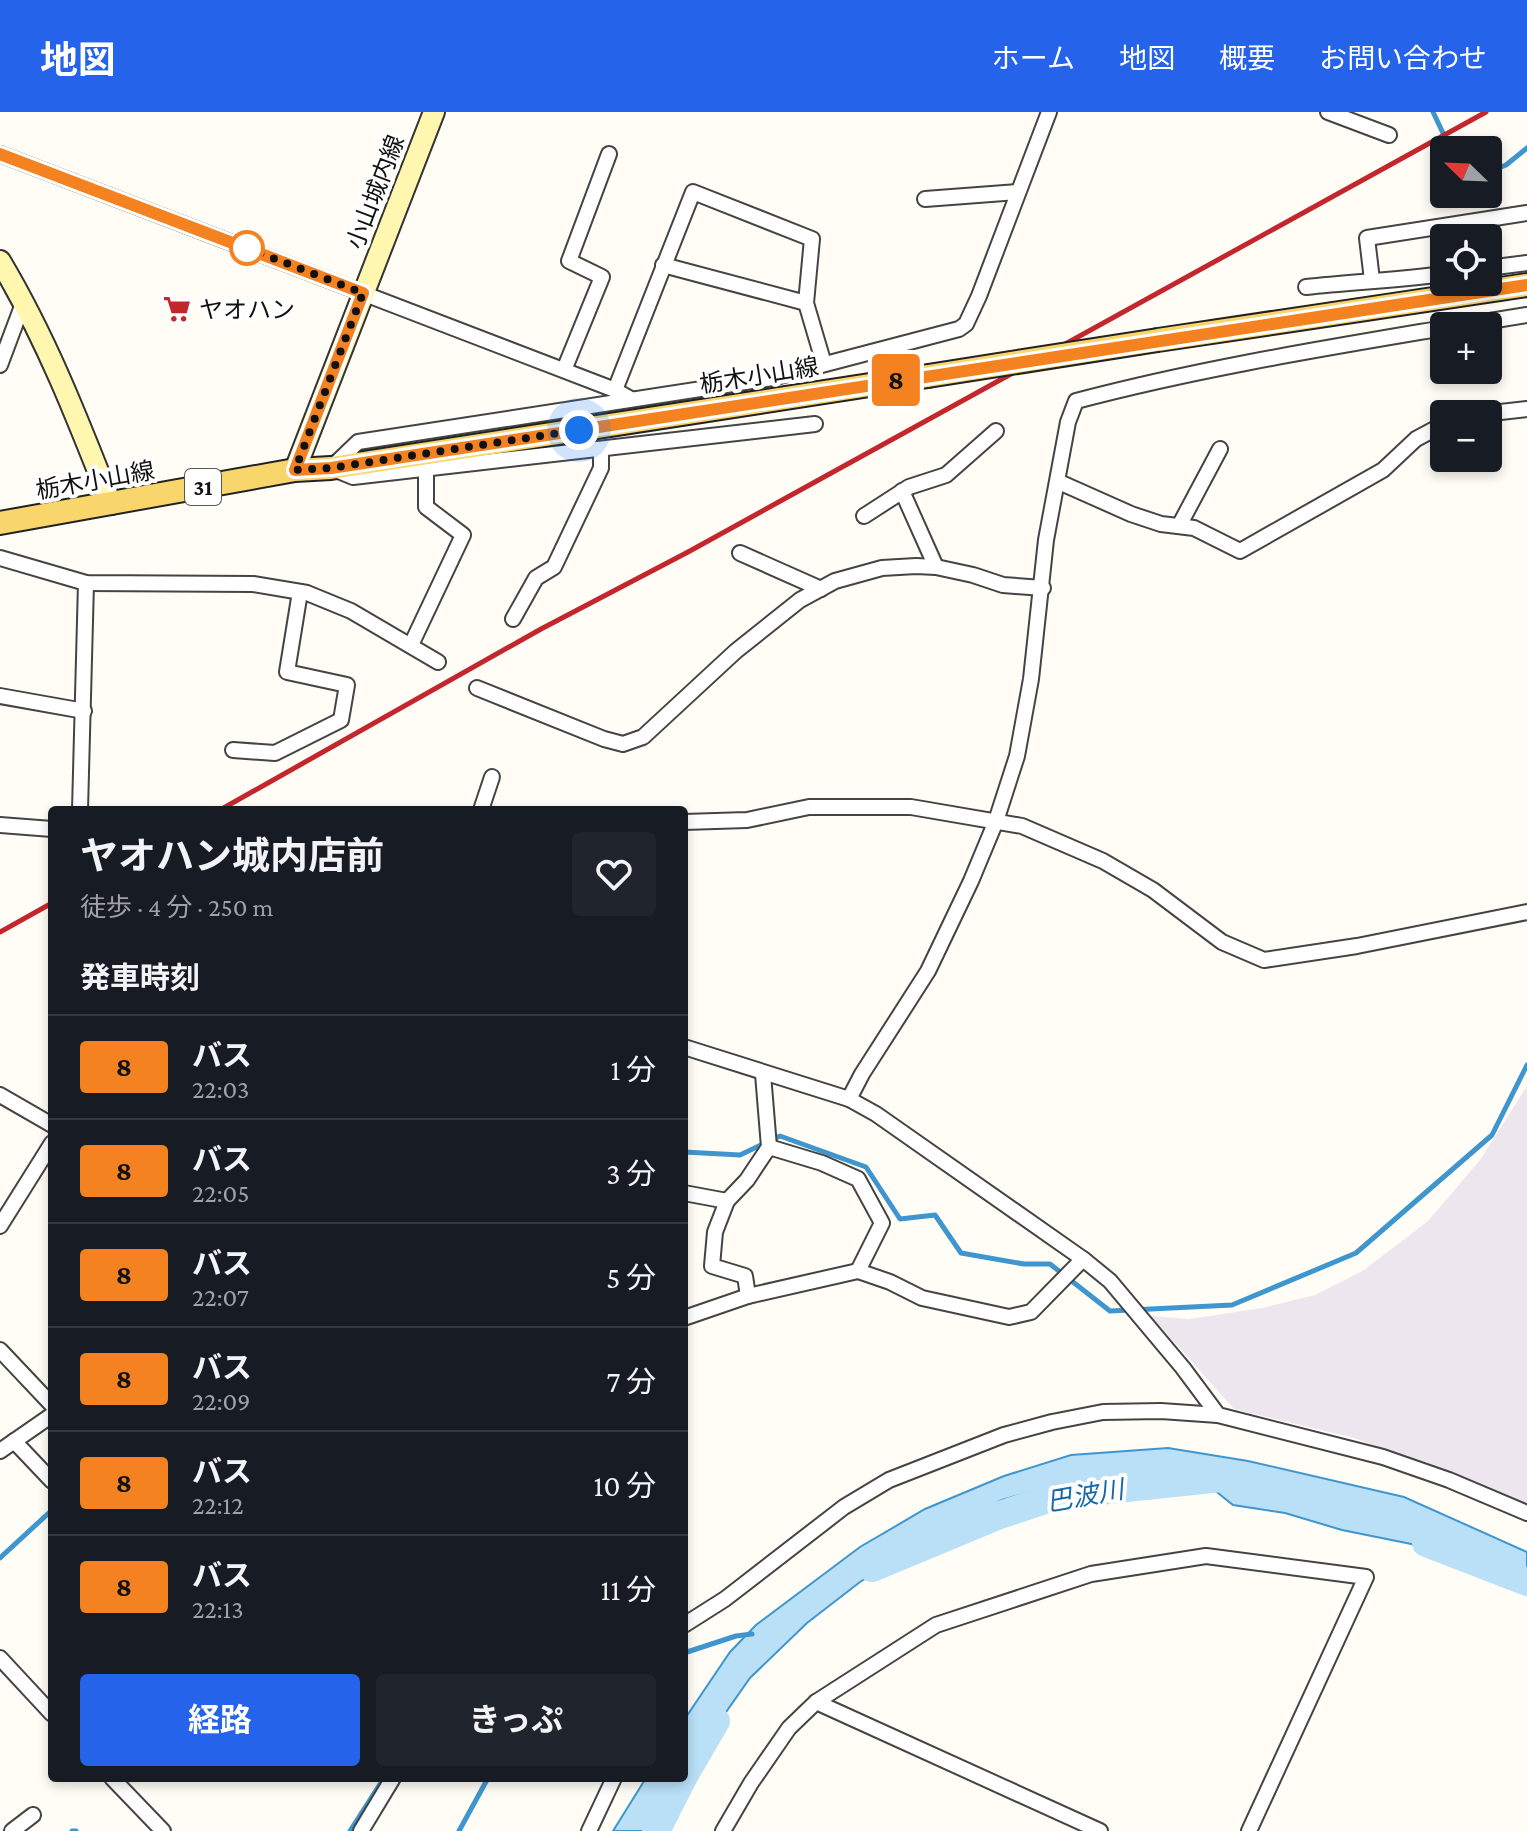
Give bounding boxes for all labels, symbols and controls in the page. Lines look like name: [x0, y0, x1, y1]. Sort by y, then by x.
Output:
text: 地図: [40, 39, 116, 81]
text: ホーム: [992, 43, 1075, 74]
text: 地図: [1119, 43, 1175, 74]
text: 概要: [1219, 43, 1275, 74]
text: お問い合わせ: [1319, 43, 1487, 74]
street label: 小山城内線: [341, 131, 409, 253]
north arrow: [1430, 136, 1502, 208]
map controls: [1430, 136, 1502, 472]
button: locate: [1430, 224, 1502, 296]
unlabelled marker: [230, 231, 264, 265]
supermarket icon: ヤオハン: [162, 294, 192, 324]
place label: ヤオハン: [199, 296, 295, 323]
button: +: [1430, 312, 1502, 384]
street label: 栃木小山線: [698, 352, 820, 398]
line badge: 8: [870, 354, 922, 406]
text: 8: [888, 364, 904, 395]
button: −: [1430, 400, 1502, 472]
your location: [559, 410, 599, 450]
street label: 栃木小山線: [34, 456, 156, 504]
road number: 31: [185, 469, 221, 505]
button: heart: [572, 832, 656, 916]
text: ヤオハン城内店前: [80, 835, 384, 877]
text: 徒歩 · 4 分 · 250 m: [80, 893, 273, 922]
text: 発車時刻: [80, 961, 200, 994]
text: バス: [192, 1039, 252, 1072]
text: 8: [116, 1051, 132, 1082]
text: 1 分: [610, 1053, 656, 1086]
text: 22:03: [192, 1075, 249, 1104]
text: バス: [192, 1143, 252, 1176]
text: 8: [116, 1155, 132, 1186]
text: 3 分: [606, 1157, 656, 1190]
text: 22:05: [192, 1179, 250, 1208]
text: バス: [192, 1247, 252, 1280]
text: 8: [116, 1259, 132, 1290]
text: 5 分: [606, 1261, 656, 1294]
text: 22:07: [192, 1283, 249, 1312]
text: バス: [192, 1351, 252, 1384]
text: 8: [116, 1363, 132, 1394]
text: 7 分: [607, 1365, 656, 1398]
text: 22:09: [192, 1387, 251, 1416]
text: バス: [192, 1455, 252, 1488]
text: 8: [116, 1467, 132, 1498]
text: 10 分: [593, 1469, 656, 1502]
water label: 巴波川: [1044, 1474, 1129, 1517]
text: 22:12: [192, 1491, 244, 1520]
text: バス: [192, 1559, 252, 1592]
text: 8: [116, 1571, 132, 1602]
text: 11 分: [600, 1573, 656, 1606]
text: 22:13: [192, 1595, 244, 1624]
button: 経路: [80, 1674, 360, 1766]
button: きっぷ: [376, 1674, 656, 1766]

